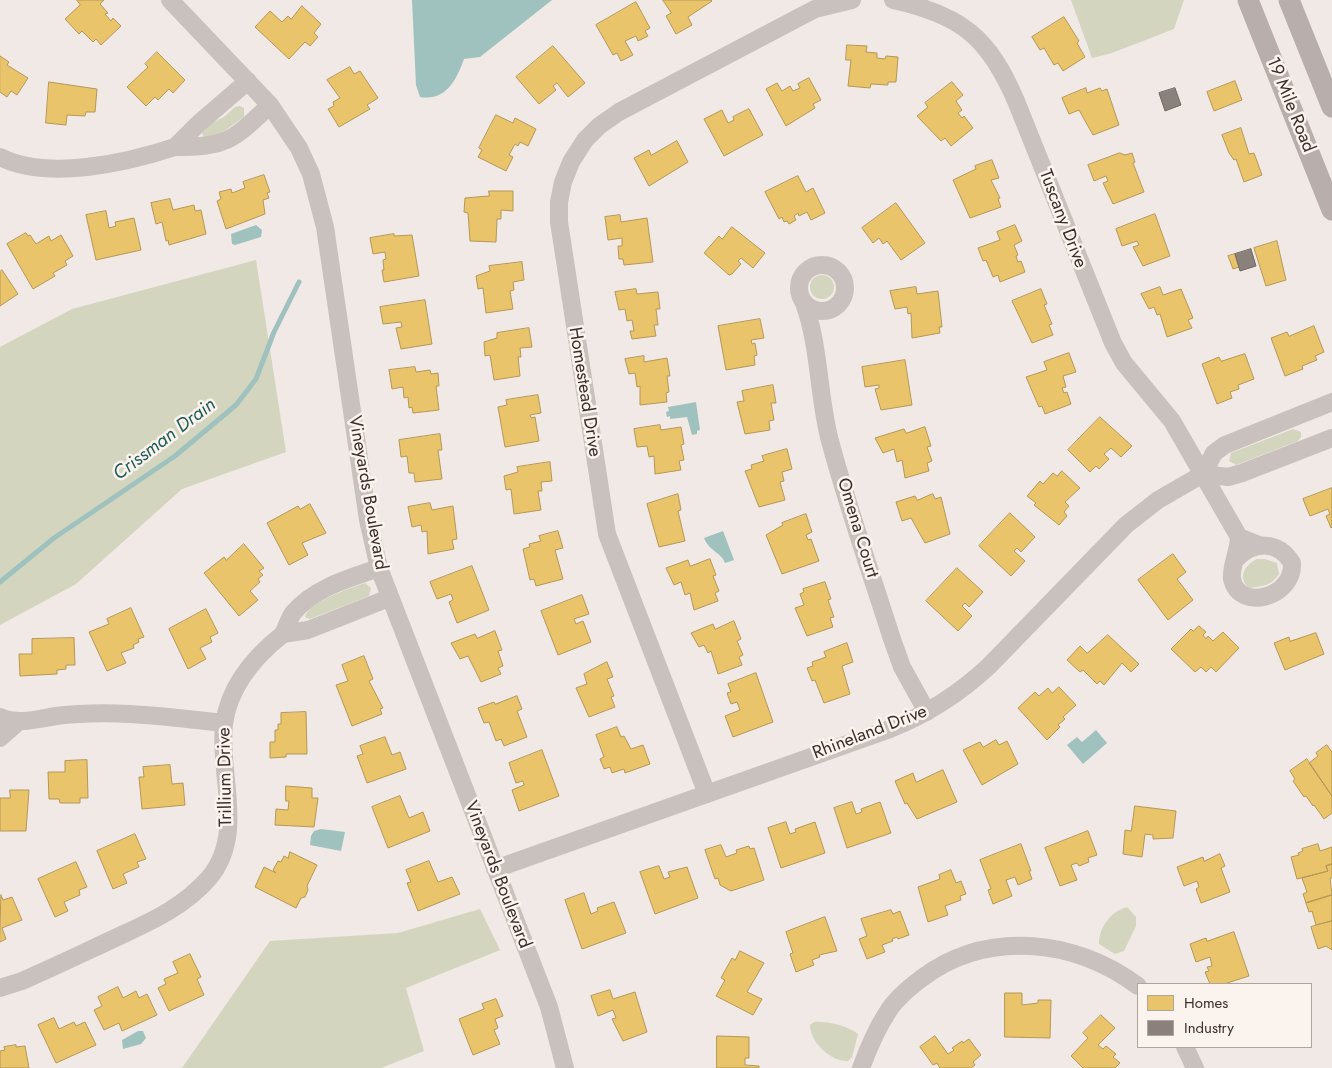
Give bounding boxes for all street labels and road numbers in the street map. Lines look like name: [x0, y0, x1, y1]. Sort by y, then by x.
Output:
street label: 19 Mile Road: [1261, 54, 1319, 156]
street label: Tuscany Drive: [1033, 167, 1091, 271]
street label: Homestead Drive: [563, 326, 605, 458]
street label: Vineyards Boulevard: [343, 414, 391, 572]
street label: Omena Court: [832, 476, 882, 580]
street label: Rhineland Drive: [810, 701, 930, 765]
street label: Trillium Drive: [214, 727, 238, 827]
street label: Vineyards Boulevard: [459, 798, 535, 952]

